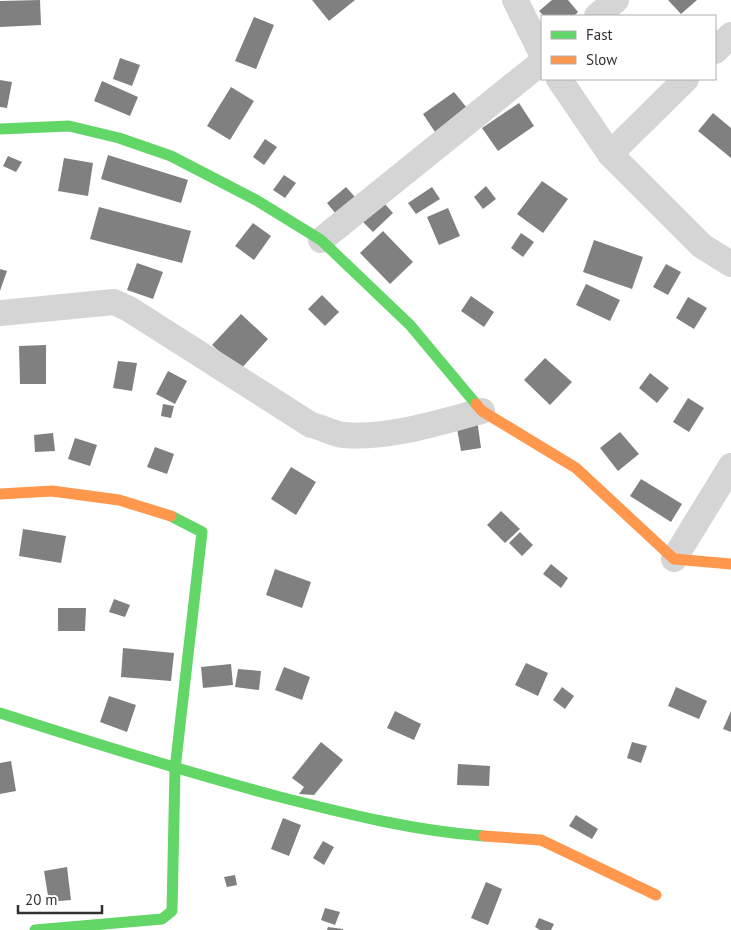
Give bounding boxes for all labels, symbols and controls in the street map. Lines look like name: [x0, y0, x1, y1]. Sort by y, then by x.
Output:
legend: [541, 15, 716, 80]
text: Fast: [586, 25, 613, 44]
text: Slow: [586, 50, 617, 69]
scale bar: [18, 882, 101, 914]
text: 20 m: [25, 890, 58, 909]

